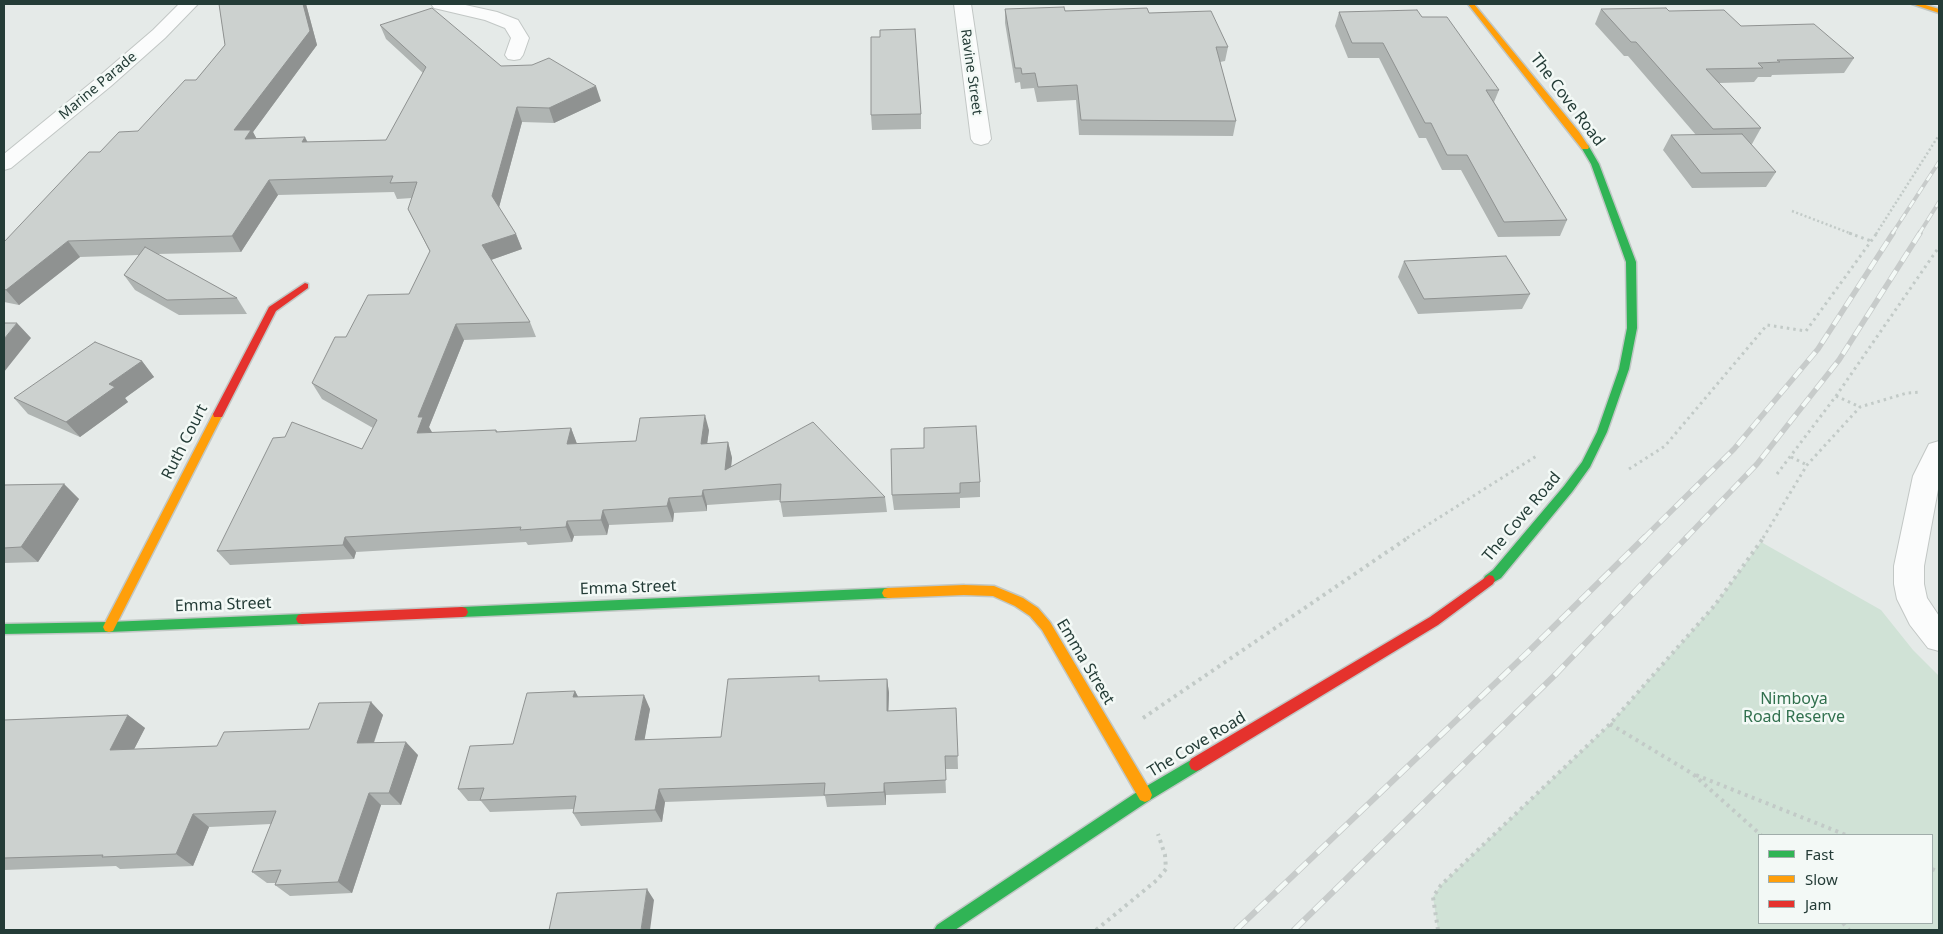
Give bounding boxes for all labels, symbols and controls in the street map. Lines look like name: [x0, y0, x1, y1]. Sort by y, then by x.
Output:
street label: Ravine Street: [957, 28, 985, 116]
street label: Marine Parade: [56, 49, 140, 123]
street label: The Cove Road: [1526, 50, 1608, 150]
street label: Ruth Court: [158, 401, 212, 483]
street label: The Cove Road: [1479, 468, 1565, 566]
street label: Emma Street: [579, 577, 677, 599]
street label: Emma Street: [174, 594, 272, 616]
street label: Emma Street: [1052, 616, 1118, 708]
park label: Nimboya Road Reserve: [1743, 689, 1845, 727]
street label: The Cove Road: [1144, 708, 1250, 782]
legend: [1758, 834, 1933, 924]
text: Fast: [1805, 844, 1834, 864]
text: Slow: [1805, 869, 1838, 889]
text: Jam: [1805, 894, 1832, 914]

